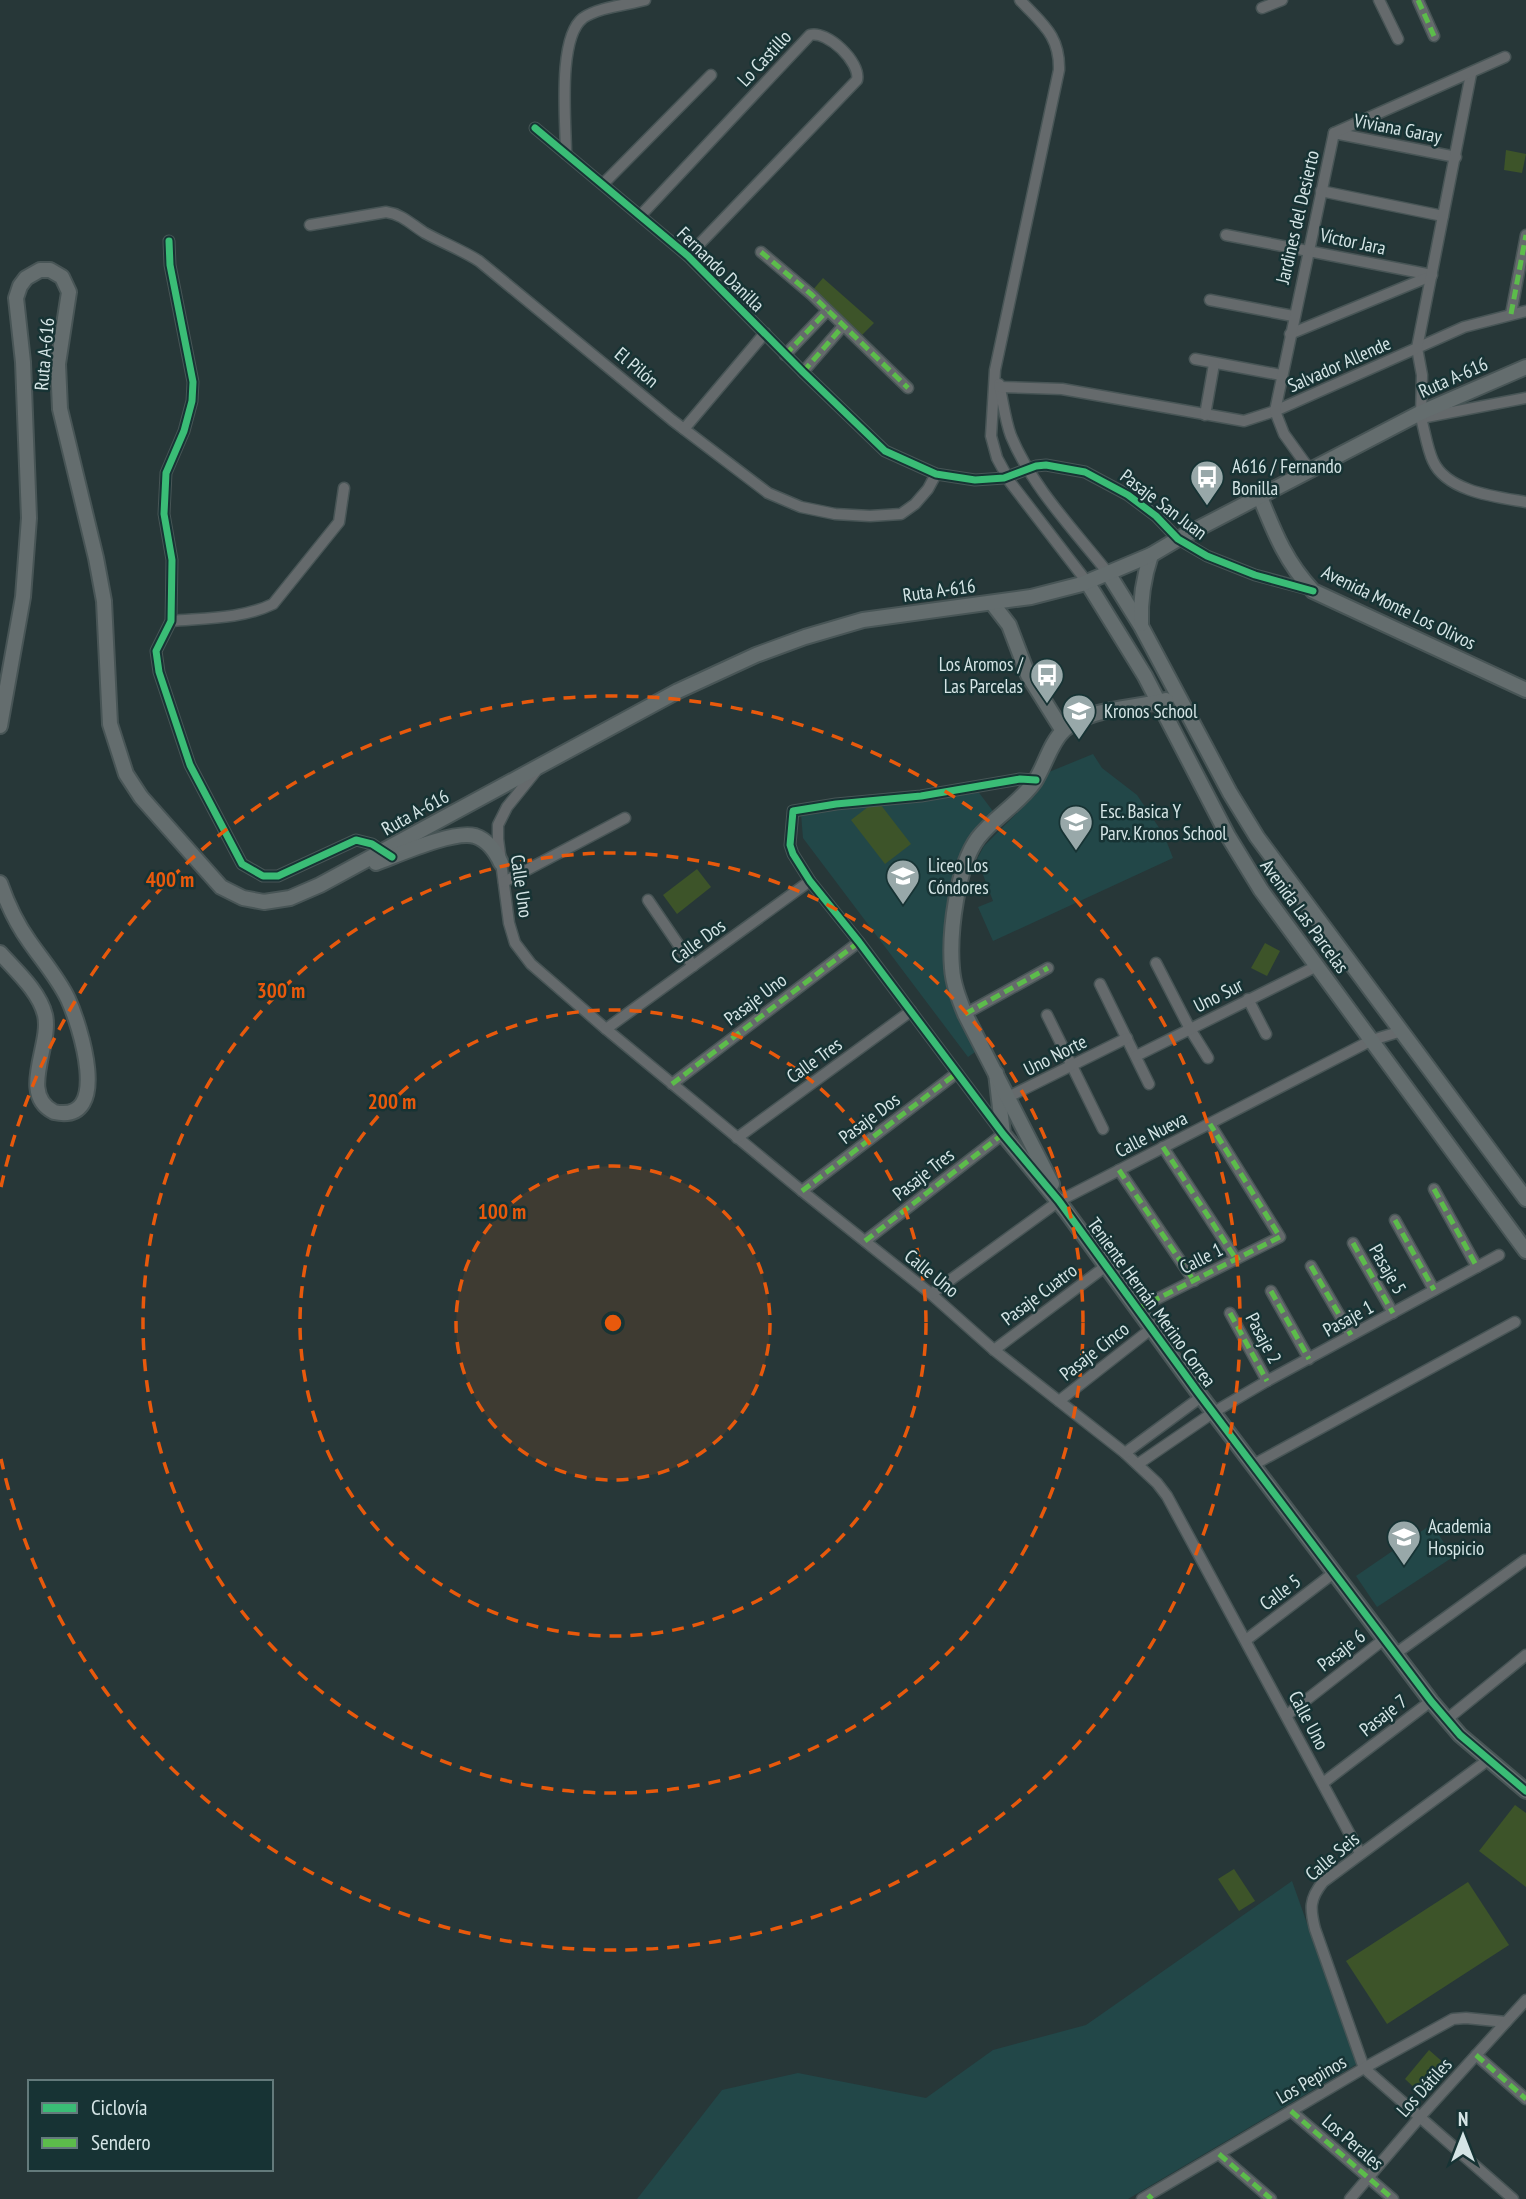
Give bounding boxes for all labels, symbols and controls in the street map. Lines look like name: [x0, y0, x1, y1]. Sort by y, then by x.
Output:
street label: Lo Castillo: [732, 25, 796, 91]
street label: Viviana Garay: [1351, 108, 1445, 148]
street label: Jardines del Desierto: [1270, 148, 1324, 287]
street label: Fernando Danilla: [672, 221, 770, 317]
street label: Víctor Jara: [1317, 222, 1388, 260]
street label: Ruta A-616: [29, 316, 59, 392]
street label: Salvador Allende: [1284, 331, 1394, 397]
street label: El Pilón: [610, 342, 664, 392]
street label: Ruta A-616: [1415, 351, 1491, 403]
place label: A616 / Fernando Bonilla: [1232, 454, 1342, 500]
bus stop icon: A616 / Fernando Bonilla: [1188, 458, 1226, 507]
street label: Pasaje San Juan: [1116, 464, 1212, 544]
street label: Avenida Monte Los Olivos: [1318, 559, 1480, 655]
street label: Ruta A-616: [901, 573, 977, 607]
place label: Los Aromos / Las Parcelas: [939, 652, 1024, 698]
bus stop icon: Los Aromos / Las Parcelas: [1028, 656, 1066, 705]
school or university icon: Kronos School: [1060, 692, 1098, 741]
place label: Kronos School: [1104, 699, 1198, 723]
street label: Ruta A-616: [377, 784, 453, 840]
place label: Esc. Basica Y Parv. Kronos School: [1100, 799, 1227, 845]
school or university icon: Esc. Basica Y Parv. Kronos School: [1057, 803, 1095, 852]
street label: Calle Uno: [506, 853, 538, 919]
place label: Liceo Los Cóndores: [928, 853, 989, 899]
street label: Avenida Las Parcelas: [1256, 854, 1354, 978]
school or university icon: Liceo Los Cóndores: [884, 857, 922, 906]
text: 400 m: [146, 866, 194, 893]
street label: Calle Dos: [666, 913, 730, 969]
street label: Pasaje Uno: [719, 968, 791, 1030]
street label: Uno Sur: [1189, 972, 1247, 1018]
text: 300 m: [257, 977, 305, 1004]
street label: Uno Norte: [1019, 1029, 1091, 1081]
street label: Calle Tres: [782, 1032, 846, 1088]
street label: Pasaje Dos: [834, 1087, 904, 1149]
text: 200 m: [368, 1088, 416, 1115]
street label: Calle Nueva: [1111, 1106, 1191, 1162]
street label: Pasaje Tres: [887, 1143, 959, 1205]
text: 100 m: [478, 1198, 526, 1225]
street label: Teniente Hernán Merino Correa: [1082, 1213, 1222, 1391]
street label: Calle 1: [1175, 1237, 1227, 1279]
street label: Pasaje 5: [1364, 1240, 1412, 1298]
street label: Calle Uno: [900, 1244, 964, 1302]
street label: Pasaje Cuatro: [996, 1258, 1082, 1330]
street label: Pasaje 1: [1318, 1294, 1378, 1342]
street label: Pasaje 2: [1241, 1308, 1287, 1368]
centre of rings: [601, 1311, 625, 1335]
street label: Pasaje Cinco: [1055, 1316, 1133, 1386]
place label: Academia Hospicio: [1428, 1514, 1491, 1560]
school or university icon: Academia Hospicio: [1385, 1518, 1423, 1567]
street label: Calle 5: [1255, 1569, 1305, 1615]
street label: Pasaje 6: [1312, 1624, 1370, 1676]
street label: Calle Uno: [1284, 1686, 1334, 1754]
street label: Pasaje 7: [1354, 1689, 1412, 1741]
street label: Calle Seis: [1300, 1826, 1364, 1886]
street label: Los Pepinos: [1272, 2049, 1350, 2109]
street label: Los Dátiles: [1391, 2052, 1457, 2122]
legend: [28, 2080, 273, 2171]
text: Ciclovía: [91, 2094, 148, 2121]
north arrow: [1428, 2101, 1498, 2171]
text: N: [1458, 2107, 1468, 2131]
street label: Los Perales: [1318, 2109, 1388, 2175]
text: Sendero: [91, 2129, 150, 2156]

